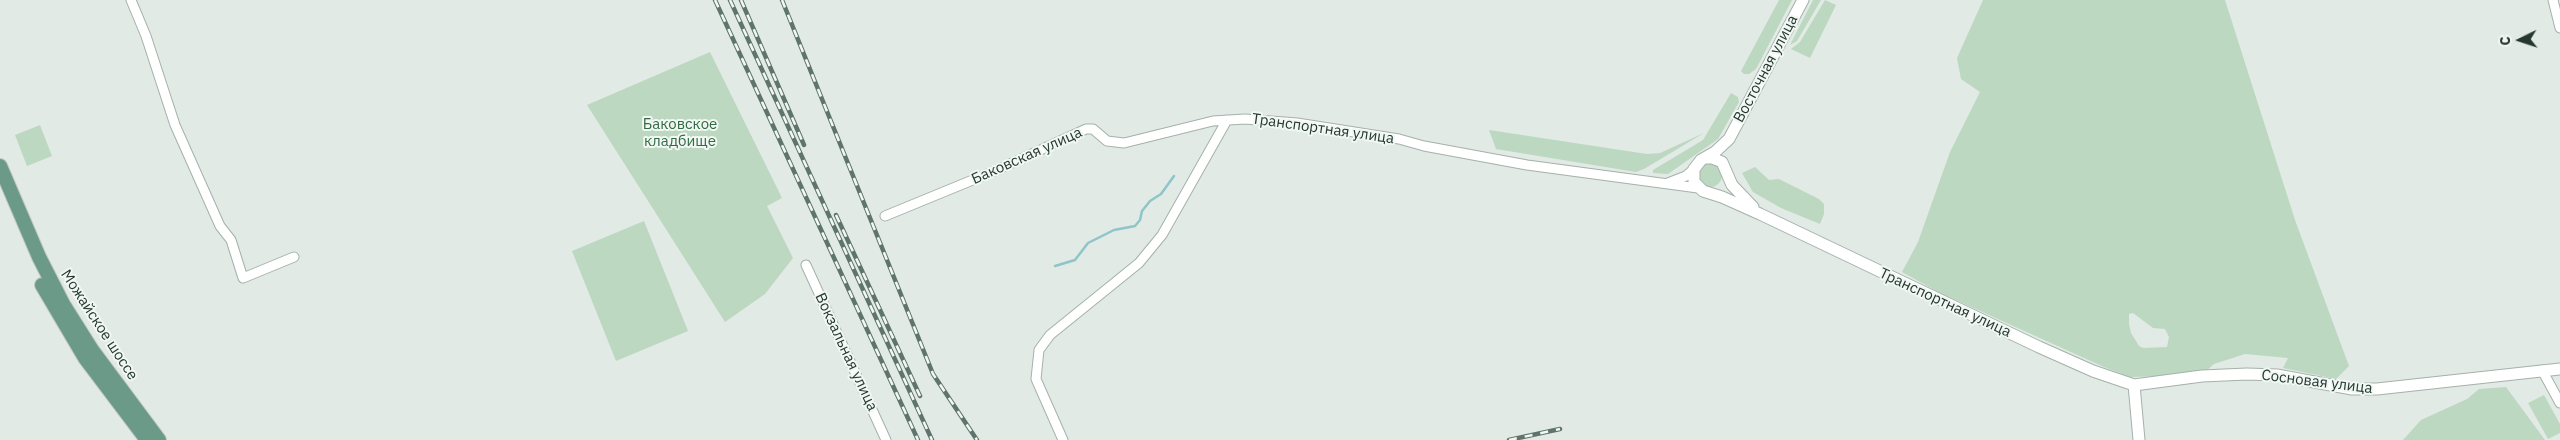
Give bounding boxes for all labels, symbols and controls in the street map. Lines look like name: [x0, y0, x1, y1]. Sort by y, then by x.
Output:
street label: Восточная улица: [1730, 12, 1802, 126]
north arrow: [2495, 15, 2545, 65]
text: С: [2496, 36, 2514, 46]
street label: Транспортная улица: [1251, 110, 1395, 148]
park label: Баковское кладбище: [643, 116, 717, 151]
street label: Баковская улица: [969, 124, 1085, 188]
street label: Транспортная улица: [1876, 265, 2014, 341]
street label: Можайское шоссе: [57, 267, 141, 383]
street label: Вокзальная улица: [811, 290, 881, 414]
street label: Сосновая улица: [2260, 366, 2374, 398]

